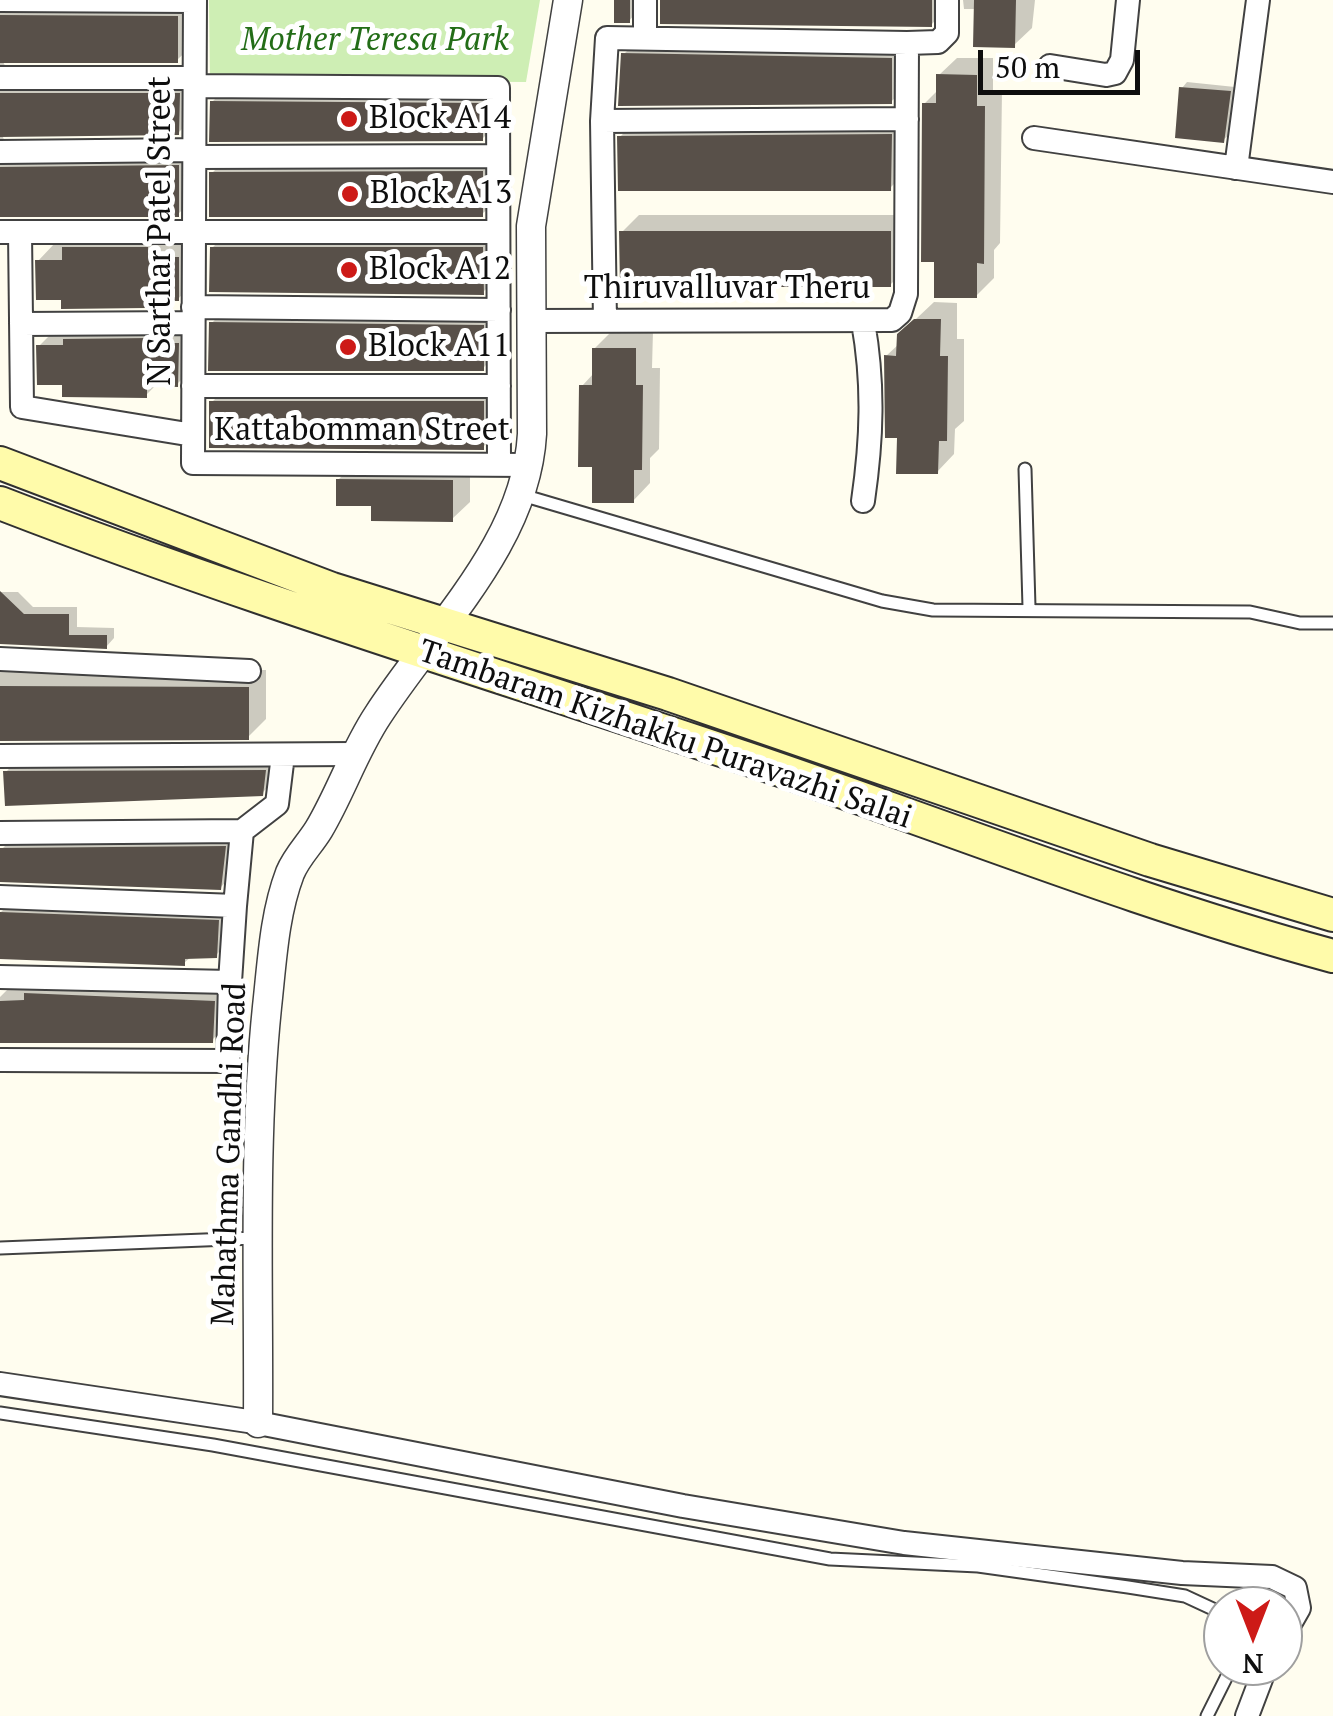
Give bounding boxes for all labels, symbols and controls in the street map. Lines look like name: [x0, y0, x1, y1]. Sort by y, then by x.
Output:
park label: Mother Teresa Park: [241, 22, 509, 60]
scale bar: [983, 30, 1146, 92]
text: 50 m: [995, 47, 1060, 87]
street label: N Sarthar Patel Street: [142, 76, 180, 386]
place label: Block A14: [369, 100, 511, 138]
marker: Block A14: [338, 108, 360, 130]
place label: Block A13: [370, 175, 512, 213]
marker: Block A13: [339, 183, 361, 205]
place label: Block A12: [369, 251, 511, 289]
marker: Block A12: [338, 259, 360, 281]
street label: Thiruvalluvar Theru: [584, 270, 870, 308]
place label: Block A11: [368, 328, 510, 366]
marker: Block A11: [337, 336, 359, 358]
street label: Kattabomman Street: [214, 412, 510, 450]
street label: Tambaram Kizhakku Puravazhi Salai: [413, 632, 917, 838]
street label: Mahathma Gandhi Road: [205, 982, 255, 1326]
north arrow: [1203, 1586, 1303, 1686]
text: N: [1242, 1646, 1264, 1683]

